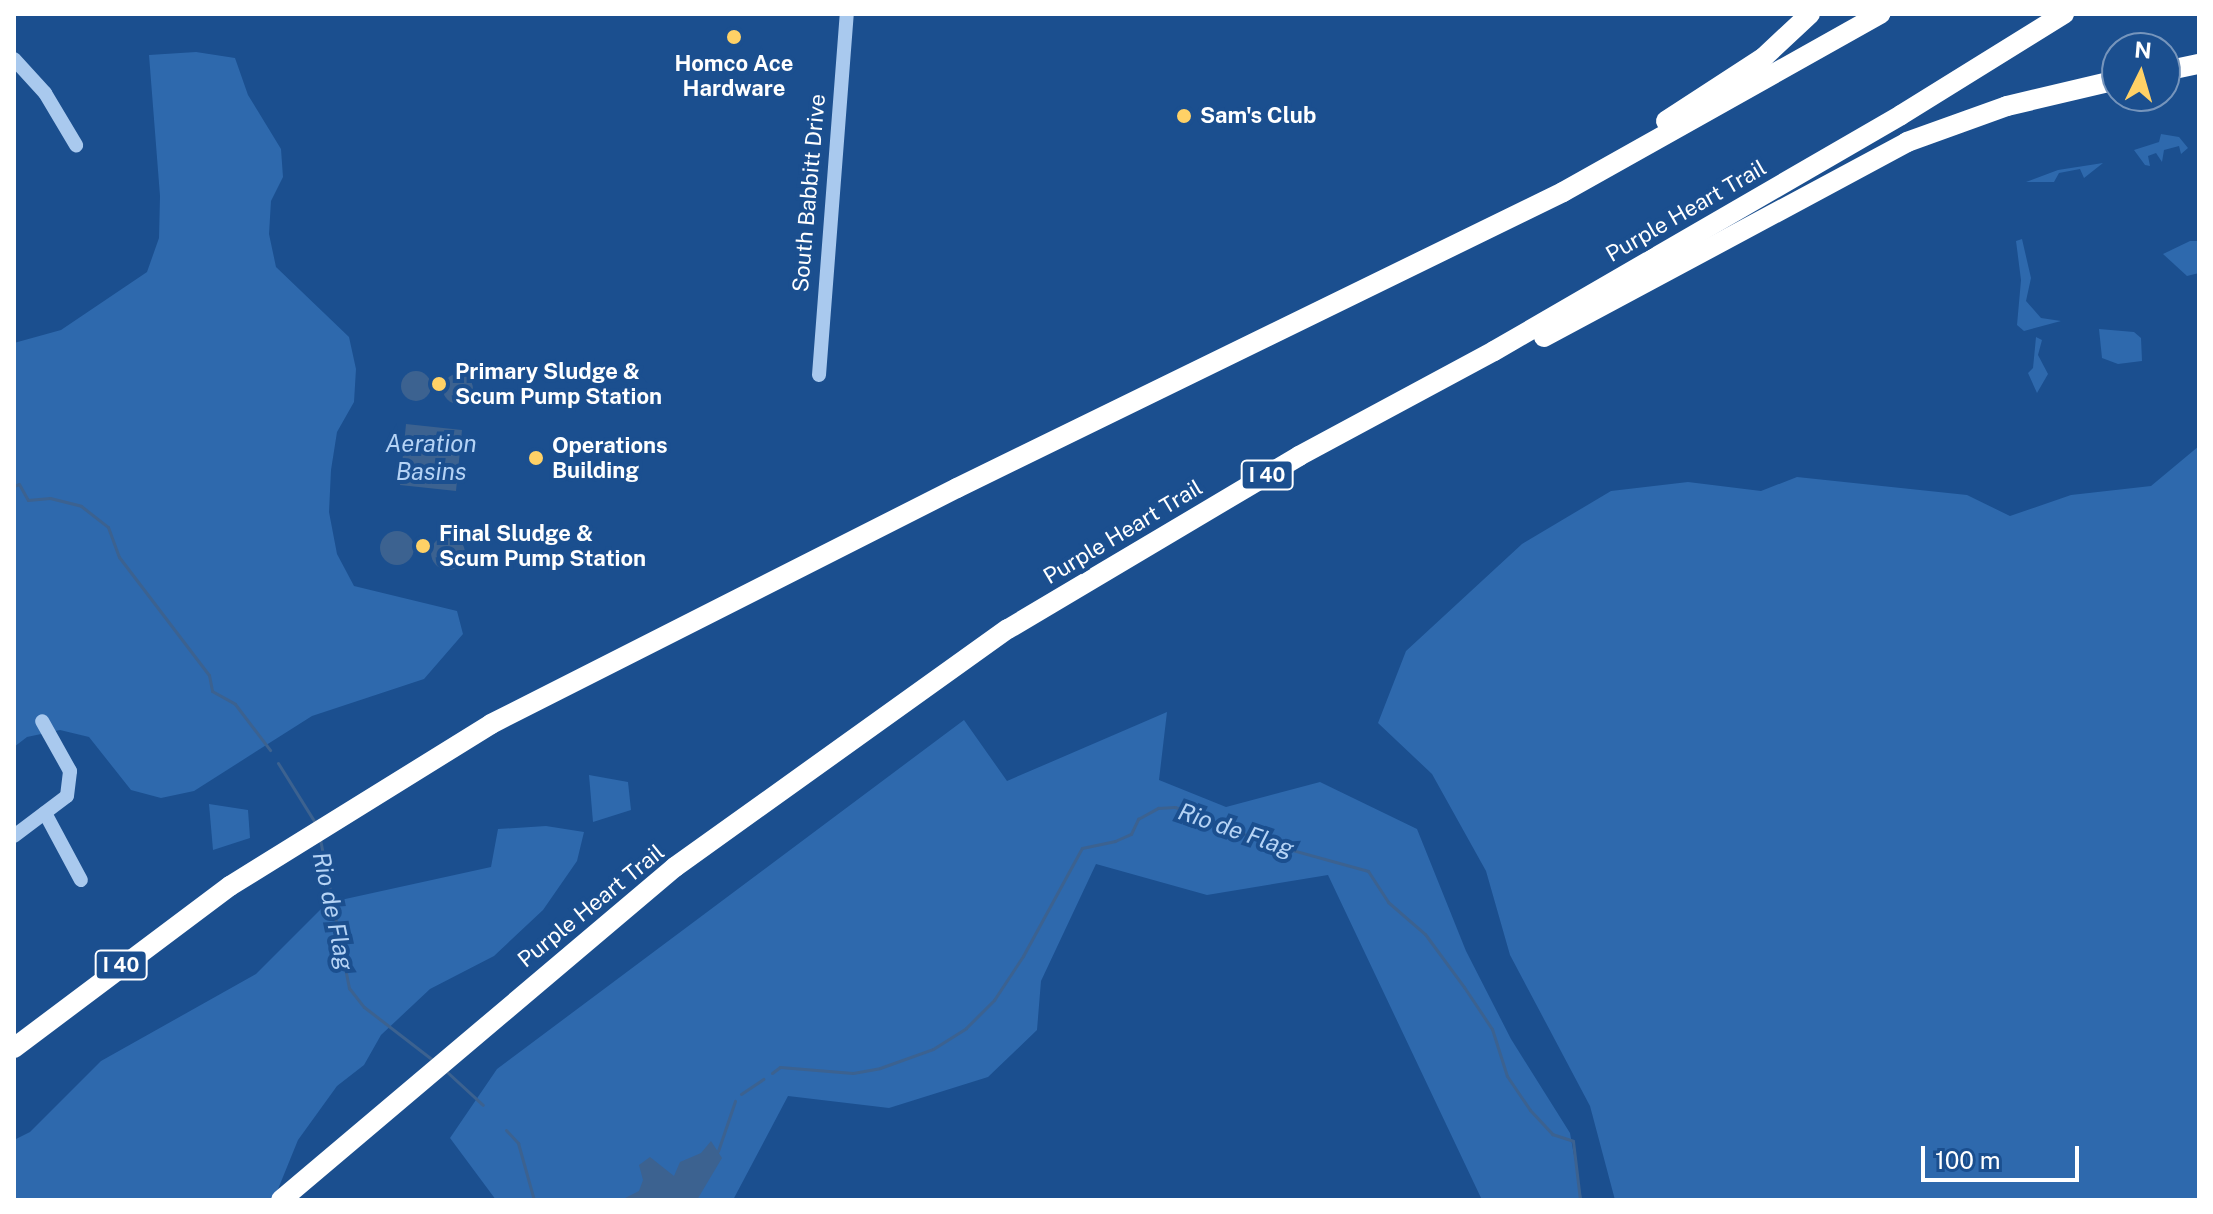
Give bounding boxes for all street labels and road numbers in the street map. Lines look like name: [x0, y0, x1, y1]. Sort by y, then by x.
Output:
street label: South Babbitt Drive: [787, 93, 831, 293]
street label: Purple Heart Trail: [1601, 154, 1771, 268]
road number: I 40: [1239, 459, 1295, 491]
street label: Purple Heart Trail: [1039, 474, 1207, 590]
street label: Purple Heart Trail: [512, 839, 670, 973]
road number: I 40: [93, 949, 149, 981]

